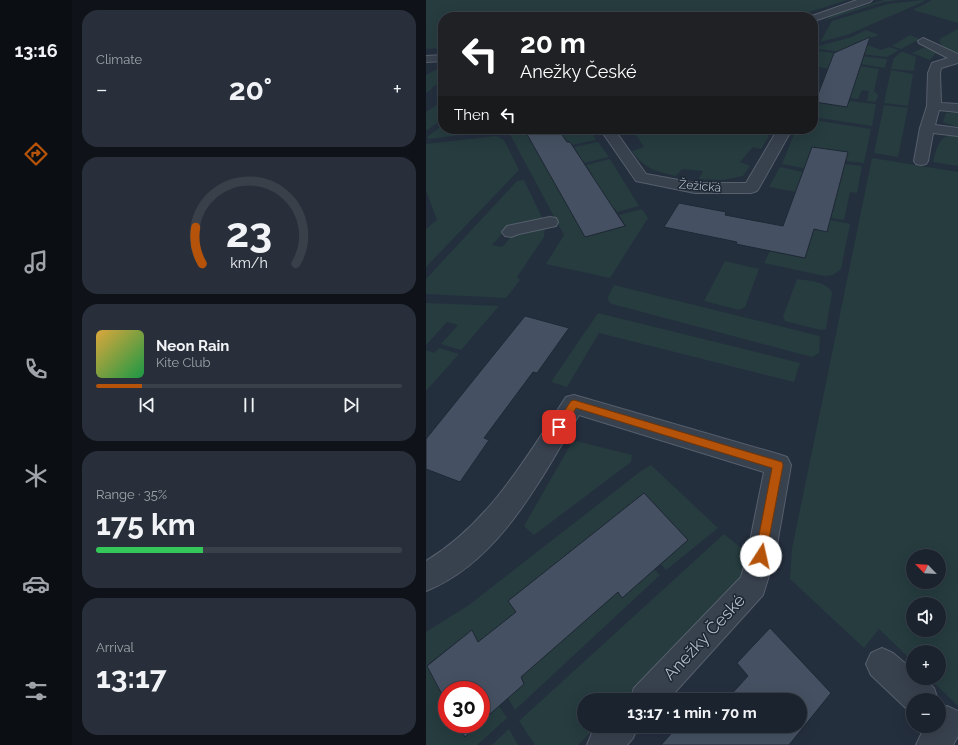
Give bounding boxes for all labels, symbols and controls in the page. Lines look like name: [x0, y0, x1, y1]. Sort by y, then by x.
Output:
text: 20 m: [520, 27, 586, 60]
icon: left: [454, 28, 506, 80]
text: 13:16: [14, 40, 58, 61]
text: Climate: [96, 52, 142, 67]
text: Anežky České: [520, 61, 637, 82]
text: 20°: [229, 72, 272, 107]
text: −: [96, 76, 108, 102]
text: +: [393, 76, 402, 102]
icon: left: [497, 104, 519, 126]
text: Then: [454, 106, 489, 124]
icon: directions: [22, 140, 50, 168]
street label: Žežická: [678, 177, 722, 195]
text: 23: [226, 207, 272, 256]
icon: music: [22, 248, 50, 276]
text: km/h: [230, 254, 268, 270]
text: Neon Rain: [156, 337, 229, 355]
icon: phone: [22, 355, 50, 383]
text: Kite Club: [156, 355, 211, 370]
icon: previous: [136, 394, 158, 416]
icon: pause: [238, 394, 260, 416]
icon: next: [340, 394, 362, 416]
pin: [542, 410, 576, 444]
icon: arrive: [548, 416, 570, 438]
icon: climate: [22, 462, 50, 490]
text: Range · 35%: [96, 487, 167, 502]
text: 175 km: [96, 507, 196, 542]
position arrow: [740, 535, 782, 577]
north arrow: [906, 549, 946, 589]
map controls: [906, 549, 946, 733]
icon: car: [22, 570, 50, 598]
street label: Anežky České: [659, 590, 749, 684]
button: sound: [906, 597, 946, 637]
text: Arrival: [96, 640, 134, 655]
button: +: [906, 645, 946, 685]
text: 13:17: [96, 660, 167, 695]
icon: filters: [22, 677, 50, 705]
speed limit sign: 30: [438, 681, 490, 733]
button: −: [906, 693, 946, 733]
text: 13:17 · 1 min · 70 m: [627, 704, 757, 722]

